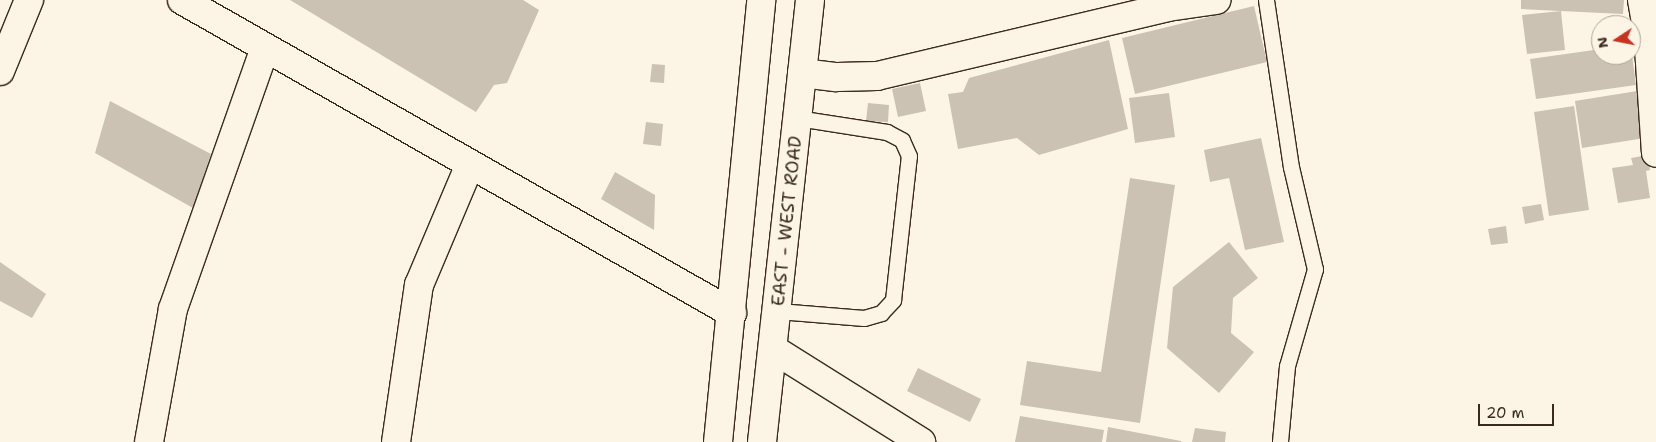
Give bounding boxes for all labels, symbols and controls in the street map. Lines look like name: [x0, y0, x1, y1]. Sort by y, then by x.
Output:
north arrow: [1591, 15, 1641, 65]
text: N: [1592, 36, 1612, 50]
street label: EAST - WEST ROAD: [767, 135, 807, 307]
scale bar: [1481, 394, 1557, 426]
text: 20 m: [1486, 403, 1525, 423]

